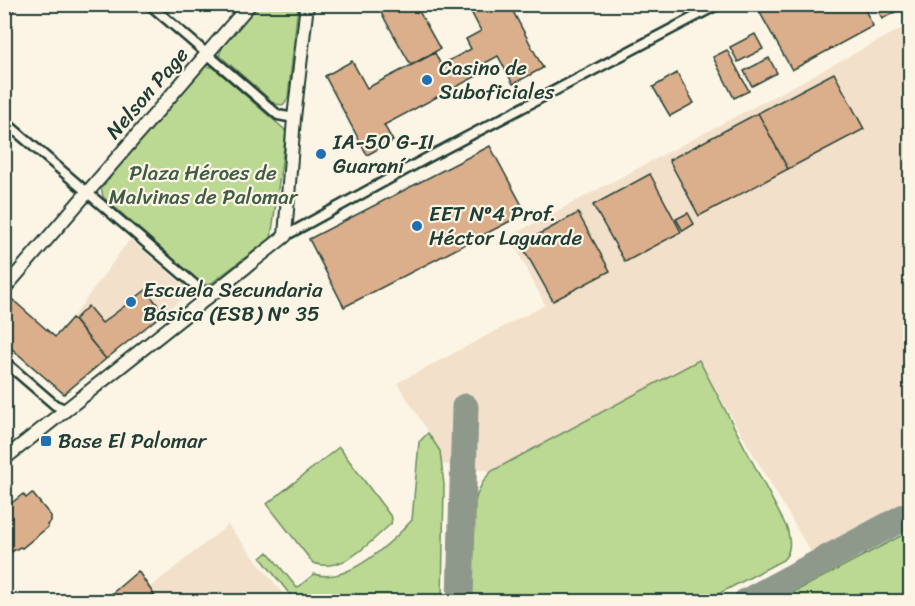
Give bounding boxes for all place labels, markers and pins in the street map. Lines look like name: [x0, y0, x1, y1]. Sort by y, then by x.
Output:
place label: Casino de Suboficiales: [439, 49, 555, 111]
marker: Casino de Suboficiales: [420, 73, 434, 87]
place label: IA-50 G-II Guaraní: [332, 123, 434, 185]
marker: IA-50 G-II Guaraní: [314, 147, 328, 161]
place label: EET Nº4 Prof. Héctor Laguarde: [429, 195, 582, 257]
marker: EET Nº4 Prof. Héctor Laguarde: [410, 219, 424, 233]
place label: Escuela Secundaria Básica (ESB) Nº 35: [143, 271, 323, 333]
marker: Escuela Secundaria Básica (ESB) Nº 35: [124, 295, 138, 309]
place label: Base El Palomar: [58, 422, 207, 460]
marker: Base El Palomar: [39, 434, 53, 448]

